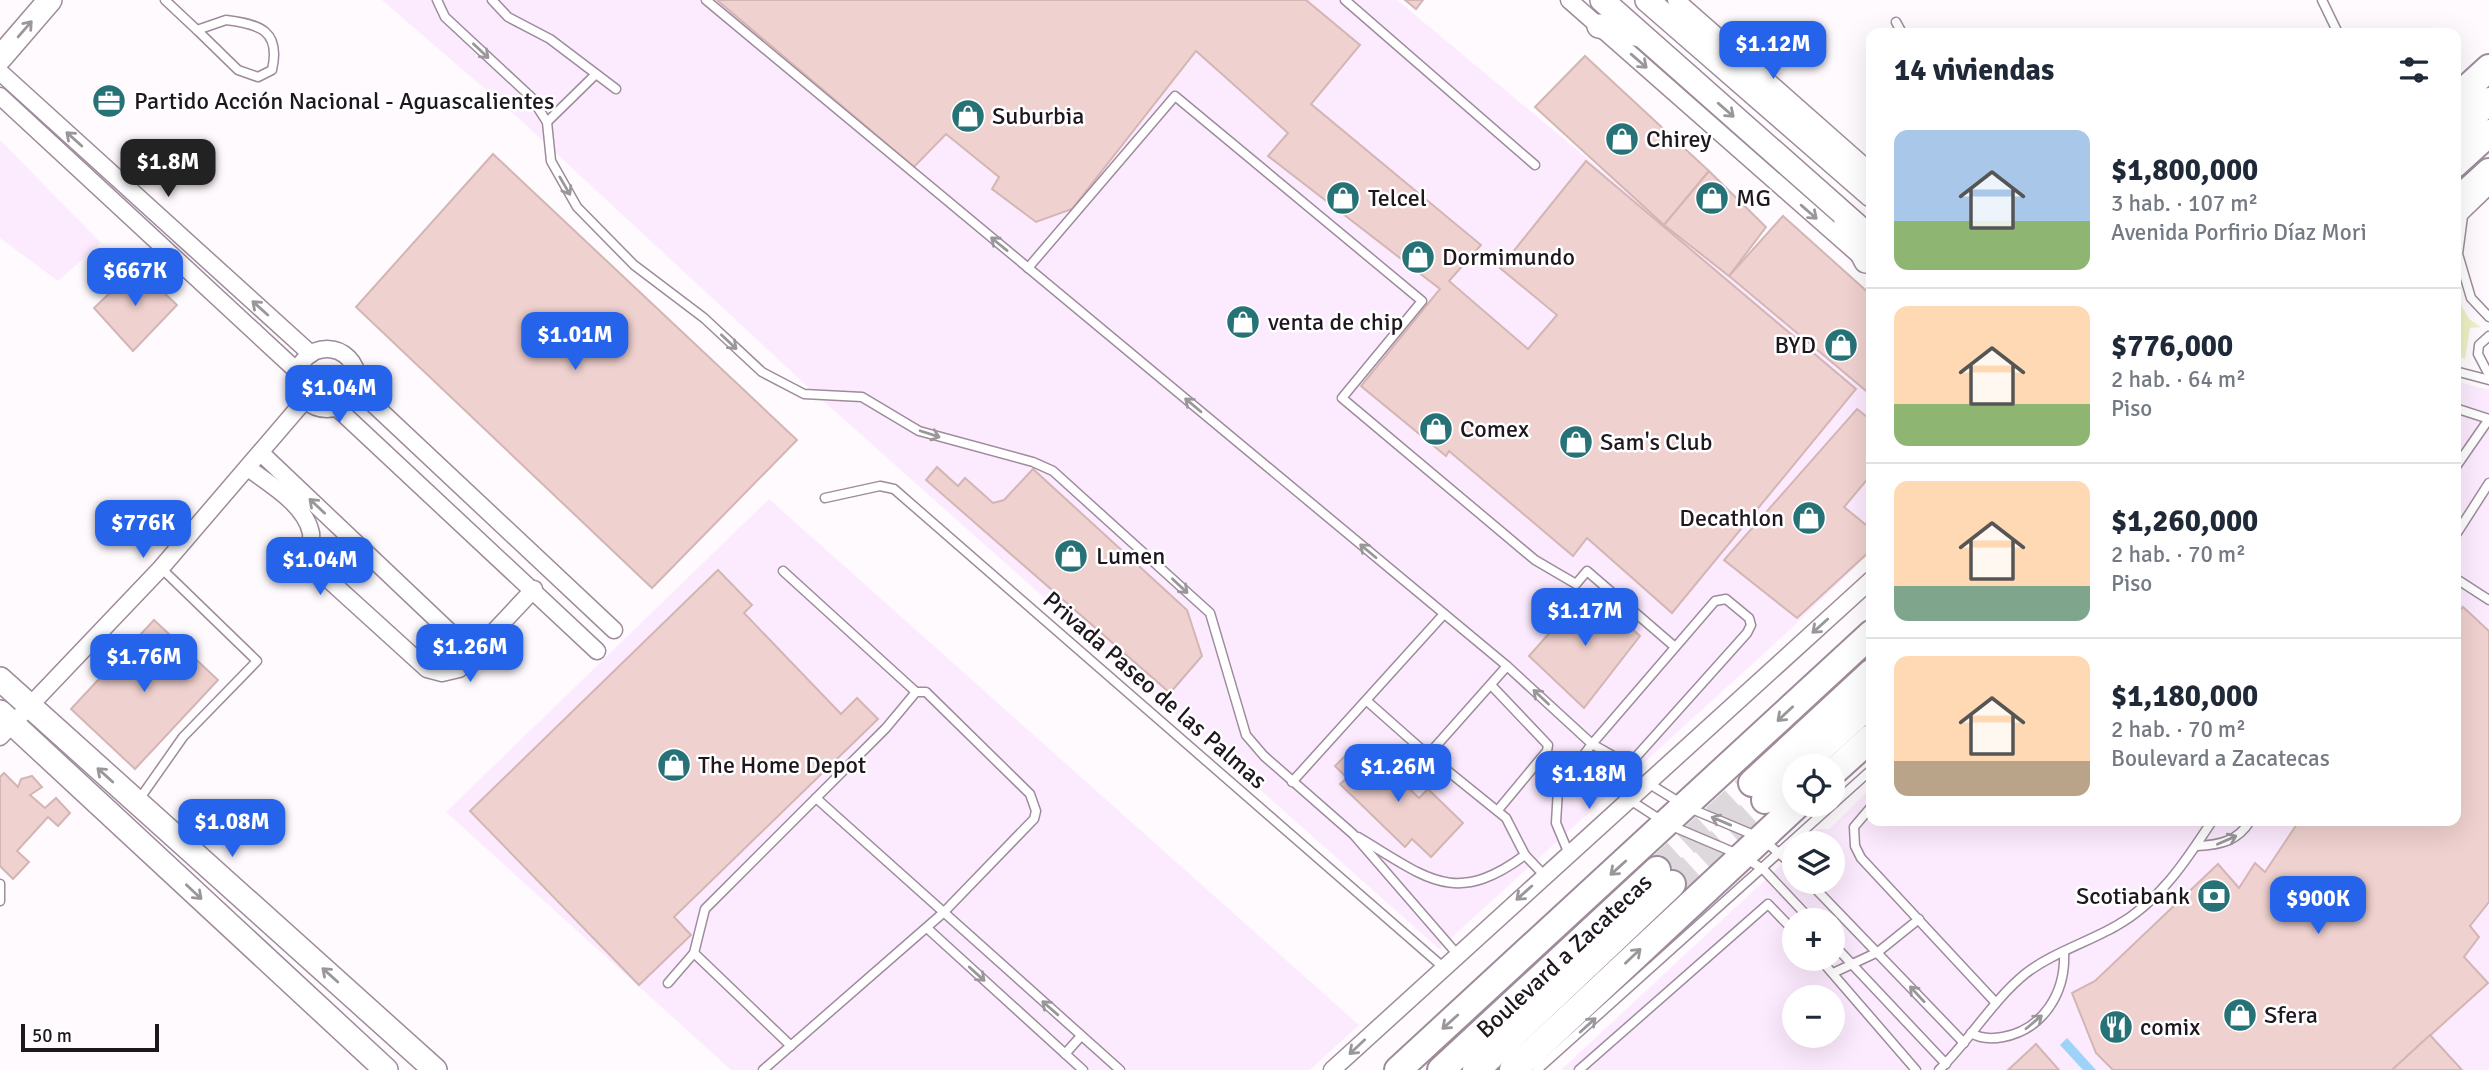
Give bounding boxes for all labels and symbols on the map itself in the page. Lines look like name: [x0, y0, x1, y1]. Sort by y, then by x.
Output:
one-way arrow: [17, 20, 33, 38]
pin: $1.12M: [1716, 22, 1830, 81]
one-way arrow: [472, 42, 489, 59]
one-way arrow: [1629, 53, 1647, 69]
office icon: Partido Acción Nacional - Aguascalientes: [90, 82, 128, 120]
place label: Partido Acción Nacional - Aguascalientes: [134, 86, 555, 116]
shop icon: Suburbia: [949, 97, 987, 135]
place label: Suburbia: [992, 101, 1084, 131]
one-way arrow: [1717, 102, 1735, 118]
shop icon: Chirey: [1603, 120, 1641, 158]
place label: Chirey: [1646, 124, 1711, 154]
one-way arrow: [66, 130, 83, 147]
pin: $1.8M: [119, 140, 217, 199]
one-way arrow: [558, 176, 572, 196]
shop icon: Telcel: [1324, 179, 1362, 217]
shop icon: MG: [1693, 179, 1731, 217]
place label: Telcel: [1368, 183, 1427, 213]
place label: MG: [1736, 183, 1771, 213]
one-way arrow: [1800, 204, 1818, 220]
one-way arrow: [990, 236, 1008, 252]
shop icon: Dormimundo: [1399, 238, 1437, 276]
place label: Dormimundo: [1442, 242, 1575, 272]
pin: $667K: [86, 248, 184, 308]
one-way arrow: [251, 300, 269, 316]
shop icon: venta de chip: [1224, 303, 1262, 341]
place label: venta de chip: [1268, 307, 1403, 337]
pin: $1.01M: [518, 312, 632, 372]
shop icon: BYD: [1822, 326, 1860, 364]
place label: BYD: [1774, 330, 1816, 360]
one-way arrow: [720, 333, 737, 350]
pin: $1.04M: [282, 366, 396, 425]
one-way arrow: [1184, 397, 1202, 413]
shop icon: Comex: [1417, 410, 1455, 448]
place label: Comex: [1460, 414, 1529, 444]
shop icon: Sam's Club: [1557, 423, 1595, 461]
place label: Sam's Club: [1600, 427, 1712, 457]
one-way arrow: [918, 429, 940, 442]
one-way arrow: [309, 498, 326, 515]
shop icon: Decathlon: [1790, 499, 1828, 537]
pin: $776K: [94, 500, 192, 560]
place label: Decathlon: [1679, 503, 1784, 533]
shop icon: Lumen: [1052, 537, 1090, 575]
pin: $1.04M: [263, 538, 377, 597]
place label: Lumen: [1096, 541, 1165, 571]
one-way arrow: [1359, 543, 1377, 559]
one-way arrow: [1171, 578, 1188, 595]
street label: Privada Paseo de las Palmas: [1037, 585, 1273, 795]
pin: $1.17M: [1528, 588, 1642, 648]
one-way arrow: [1811, 618, 1829, 634]
pin: $1.26M: [413, 624, 527, 684]
pin: $1.76M: [87, 634, 201, 694]
one-way arrow: [1533, 689, 1550, 706]
one-way arrow: [1777, 706, 1794, 723]
pin: $1.26M: [1341, 744, 1455, 804]
shop icon: The Home Depot: [655, 746, 693, 784]
place label: The Home Depot: [698, 750, 866, 780]
pin: $1.18M: [1532, 752, 1646, 811]
one-way arrow: [96, 767, 114, 783]
pin: $1.08M: [175, 800, 289, 859]
one-way arrow: [1711, 814, 1733, 827]
one-way arrow: [2216, 833, 2237, 846]
one-way arrow: [1610, 860, 1627, 877]
street label: Boulevard a Zacatecas: [1470, 867, 1658, 1044]
pin: $900K: [2269, 876, 2367, 936]
bank icon: Scotiabank: [2195, 877, 2233, 915]
place label: Scotiabank: [2076, 881, 2190, 911]
one-way arrow: [185, 884, 203, 900]
one-way arrow: [1516, 885, 1533, 902]
one-way arrow: [1625, 947, 1642, 964]
one-way arrow: [968, 965, 985, 982]
one-way arrow: [322, 966, 339, 983]
one-way arrow: [1909, 985, 1925, 1003]
shop icon: Sfera: [2221, 996, 2259, 1034]
one-way arrow: [1042, 1000, 1060, 1016]
place label: Sfera: [2264, 1000, 2318, 1030]
restaurant icon: comix: [2097, 1008, 2135, 1046]
place label: comix: [2140, 1012, 2200, 1042]
one-way arrow: [1441, 1014, 1459, 1030]
one-way arrow: [2025, 1014, 2043, 1030]
one-way arrow: [1578, 1017, 1596, 1033]
scale bar: [21, 1021, 159, 1053]
one-way arrow: [1348, 1039, 1366, 1055]

